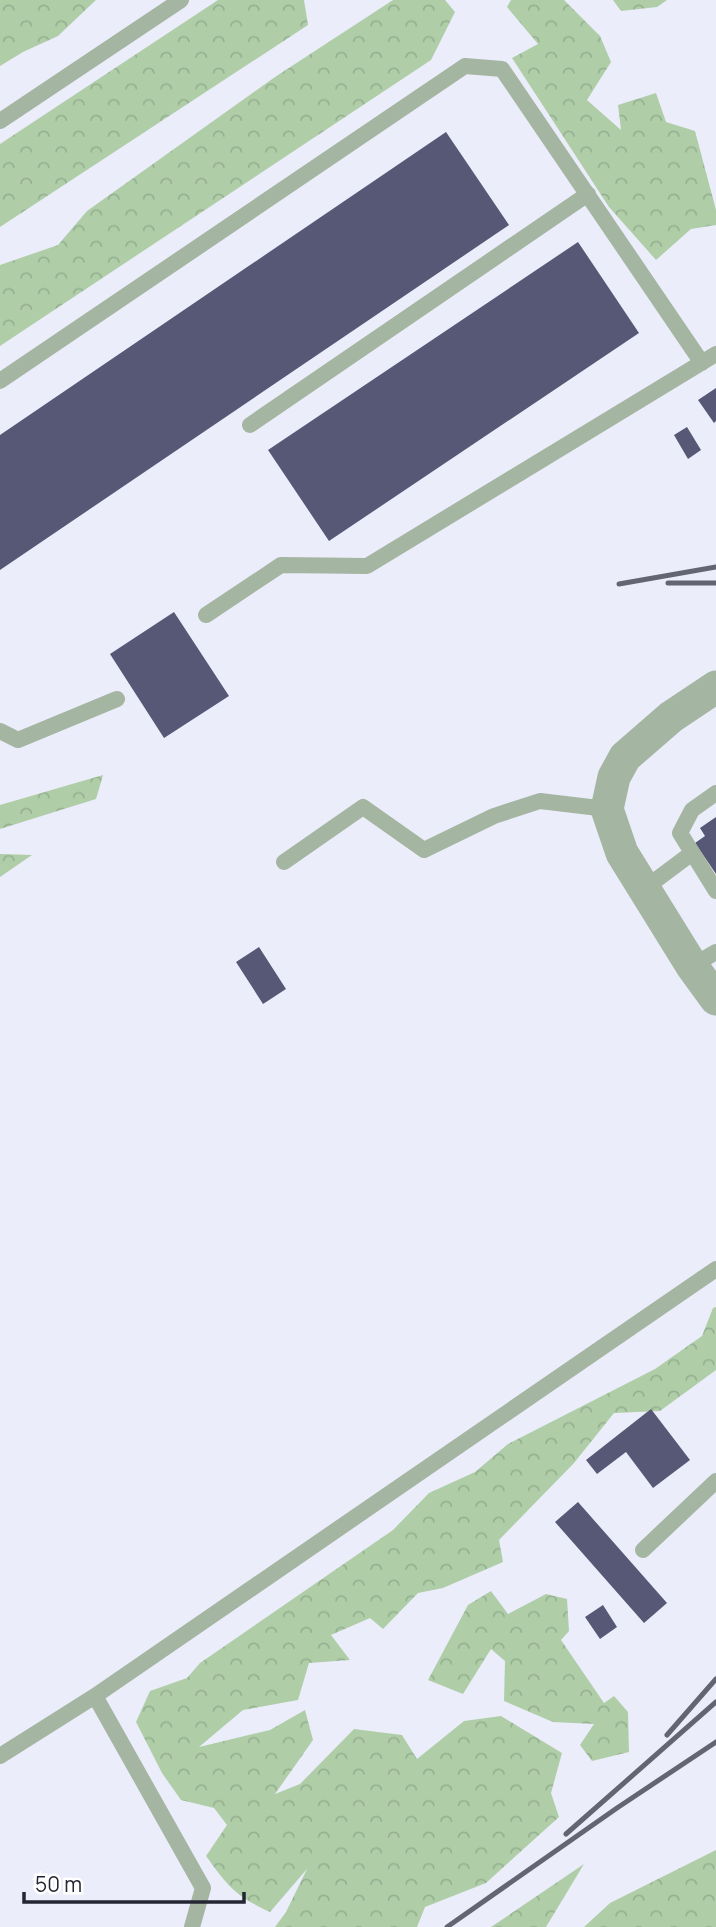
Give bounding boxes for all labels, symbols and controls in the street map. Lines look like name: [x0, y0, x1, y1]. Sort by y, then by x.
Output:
scale bar: [24, 1860, 245, 1904]
text: 50 m: [35, 1870, 82, 1898]

